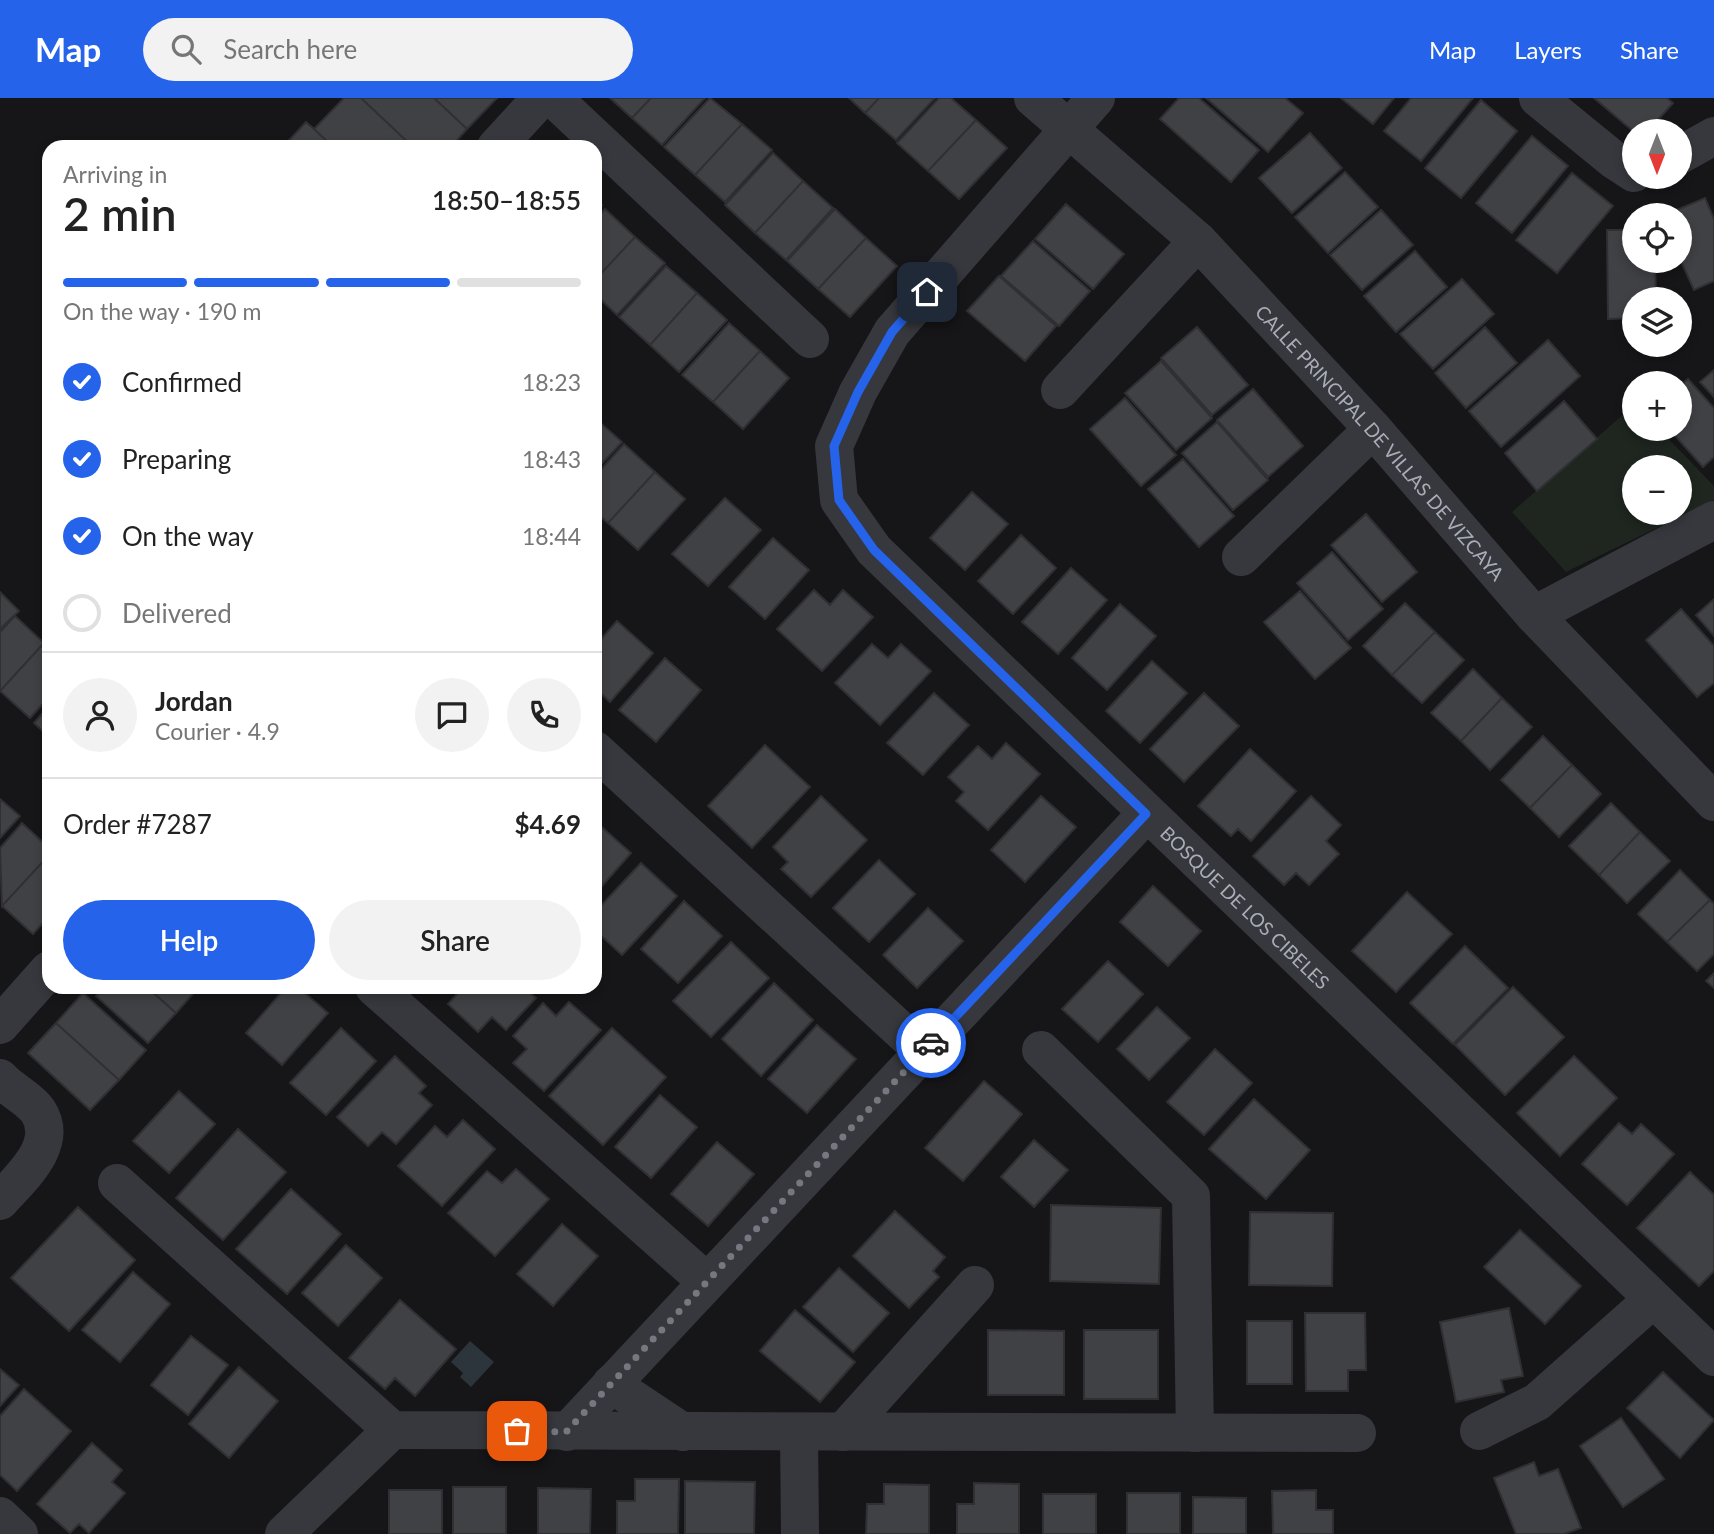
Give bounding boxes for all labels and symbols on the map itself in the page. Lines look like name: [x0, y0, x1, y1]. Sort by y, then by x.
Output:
north arrow: [1622, 119, 1692, 189]
pin: [897, 262, 957, 322]
street label: CALLE PRINCIPAL DE VILLAS DE VIZCAYA: [1251, 300, 1510, 585]
street label: BOSQUE DE LOS CIBELES: [1156, 821, 1335, 993]
courier: [896, 1008, 966, 1078]
pin: [487, 1401, 547, 1461]

